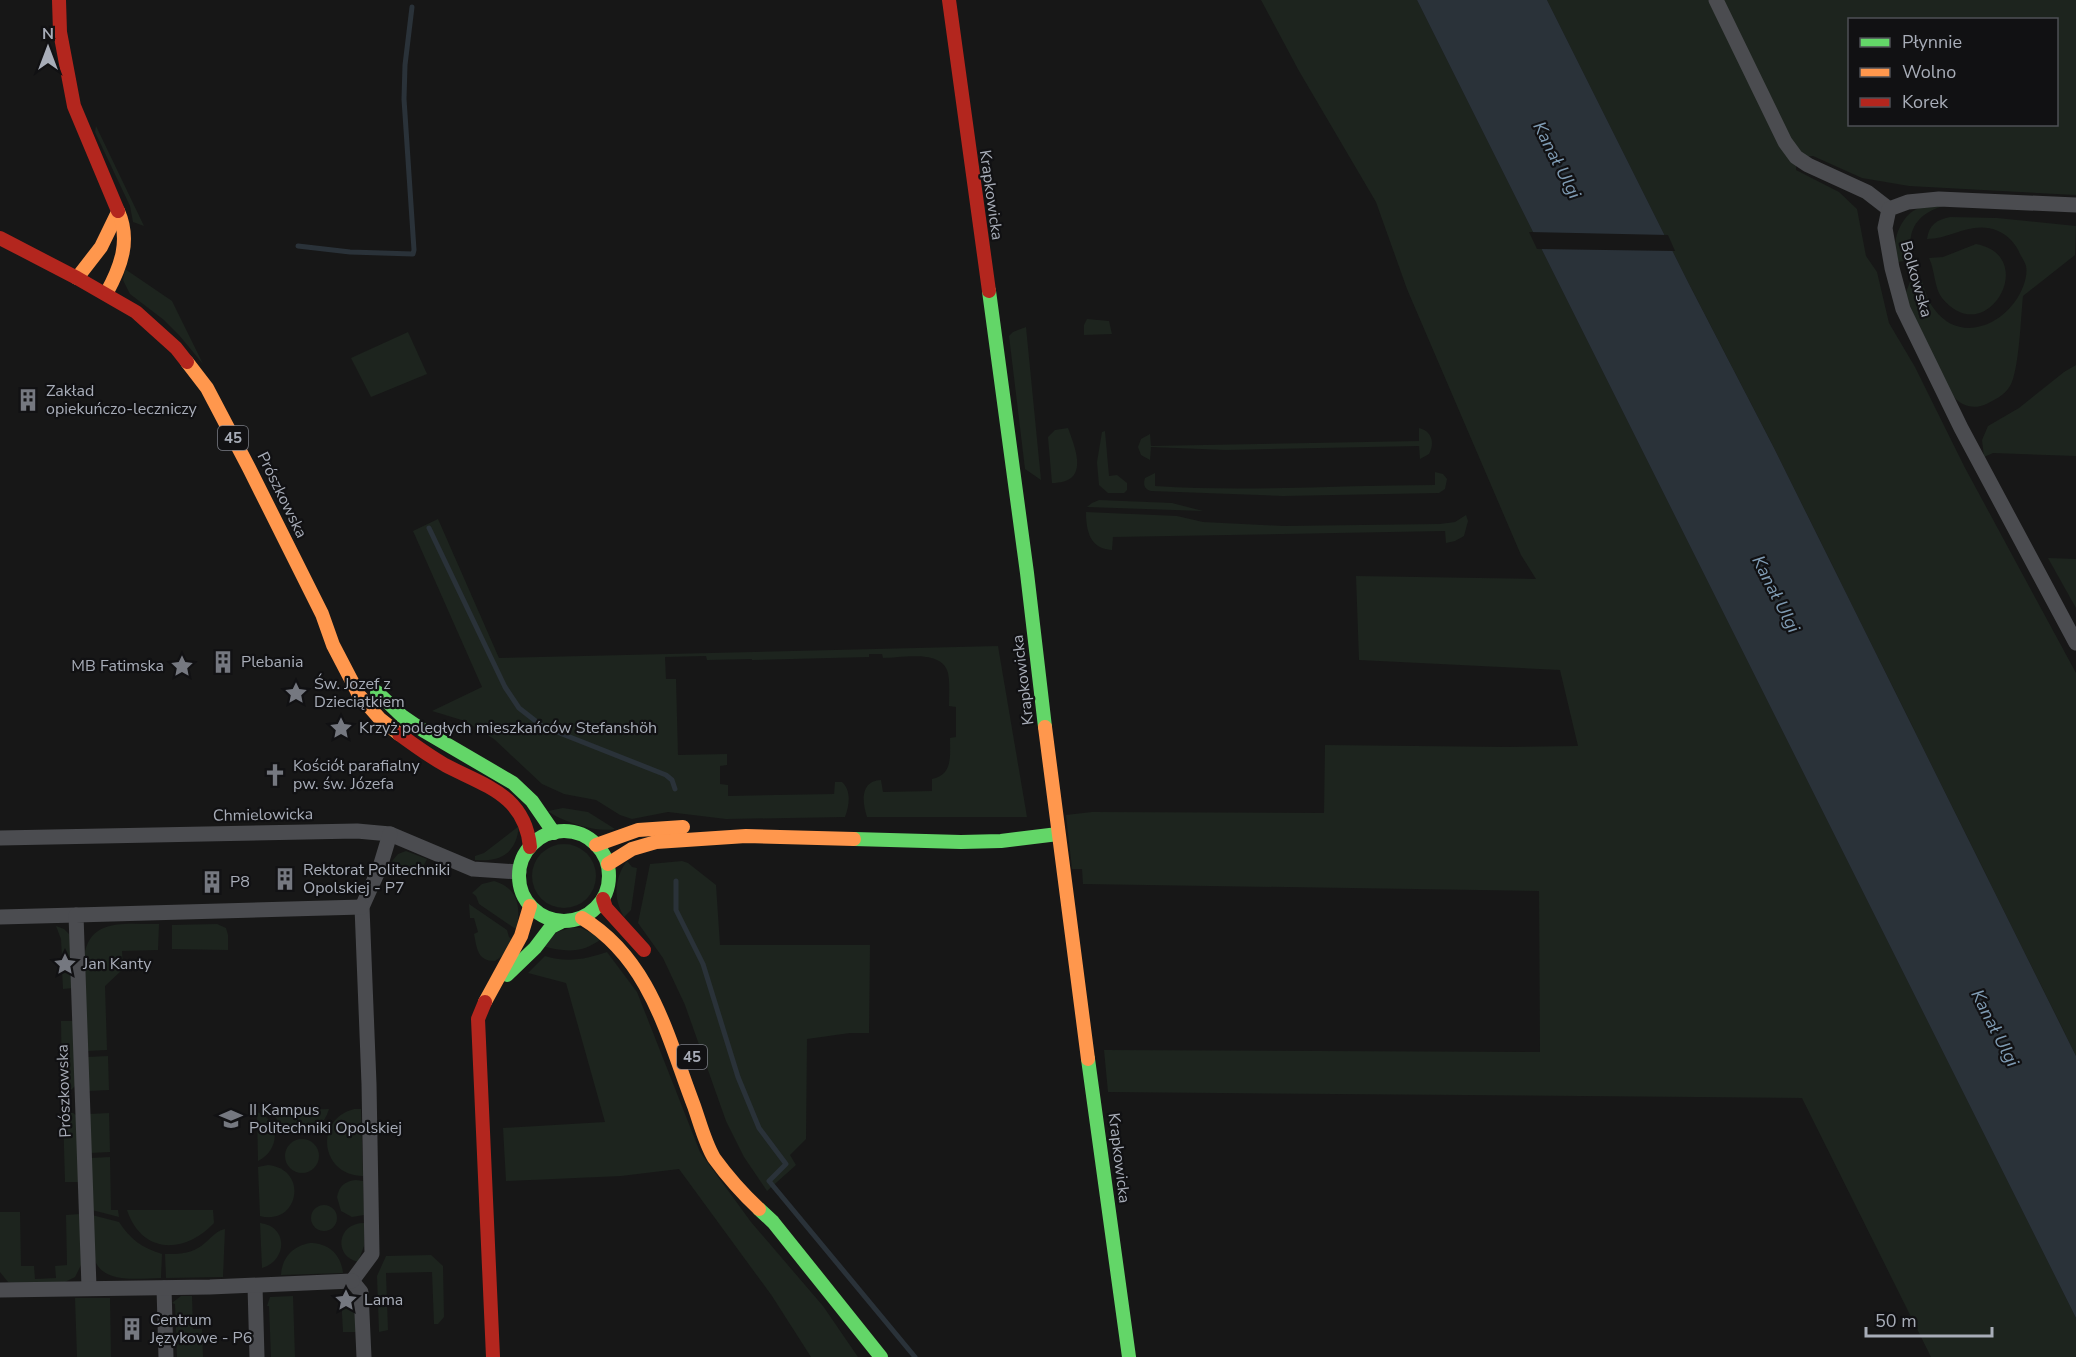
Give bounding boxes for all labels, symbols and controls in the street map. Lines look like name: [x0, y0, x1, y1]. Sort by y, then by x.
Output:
north arrow: [18, 18, 78, 78]
legend: [1848, 18, 2058, 126]
text: N: [42, 23, 54, 45]
text: Płynnie: [1902, 30, 1962, 54]
text: Wolno: [1902, 60, 1956, 84]
text: Korek: [1902, 90, 1949, 114]
water label: Kanał Ulgi: [1527, 117, 1587, 203]
street label: Krapkowicka: [974, 148, 1008, 242]
street label: Bolkowska: [1895, 238, 1937, 320]
place label: Zakład opiekuńczo-leczniczy: [46, 380, 198, 420]
building icon: Zakład opiekuńczo-leczniczy: [15, 387, 41, 413]
road number: 45: [218, 426, 248, 450]
street label: Prószkowska: [252, 448, 312, 542]
water label: Kanał Ulgi: [1746, 551, 1806, 637]
street label: Krapkowicka: [1007, 633, 1039, 727]
building icon: Plebania: [210, 649, 236, 675]
place label: Plebania: [241, 651, 303, 673]
place icon: MB Fatimska: [169, 653, 195, 679]
place label: MB Fatimska: [71, 655, 164, 677]
place label: Św. Jozef z Dzieciątkiem: [314, 673, 405, 713]
place icon: Św. Jozef z Dzieciątkiem: [283, 680, 309, 706]
place icon: Krzyż poległych mieszkańców Stefanshöh: [328, 715, 354, 741]
place label: Krzyż poległych mieszkańców Stefanshöh: [359, 717, 657, 739]
place label: Kościół parafialny pw. św. Józefa: [293, 755, 420, 795]
church icon: Kościół parafialny pw. św. Józefa: [262, 762, 288, 788]
street label: Chmielowicka: [213, 803, 313, 827]
place label: Rektorat Politechniki Opolskiej - P7: [303, 859, 450, 899]
building icon: Rektorat Politechniki Opolskiej - P7: [272, 866, 298, 892]
building icon: P8: [199, 869, 225, 895]
place label: P8: [230, 871, 250, 893]
place icon: Jan Kanty: [52, 951, 78, 977]
place label: Jan Kanty: [82, 953, 152, 975]
water label: Kanał Ulgi: [1965, 985, 2025, 1071]
street label: Prószkowska: [51, 1044, 77, 1138]
road number: 45: [677, 1045, 707, 1069]
place label: II Kampus Politechniki Opolskiej: [249, 1099, 402, 1139]
school or university icon: II Kampus Politechniki Opolskiej: [218, 1106, 244, 1132]
street label: Krapkowicka: [1103, 1111, 1135, 1205]
place icon: Lama: [333, 1287, 359, 1313]
place label: Lama: [364, 1289, 403, 1311]
scale bar: [1866, 1300, 1992, 1338]
place label: Centrum Językowe - P6: [149, 1309, 252, 1349]
text: 50 m: [1875, 1309, 1917, 1333]
building icon: Centrum Językowe - P6: [119, 1316, 145, 1342]

